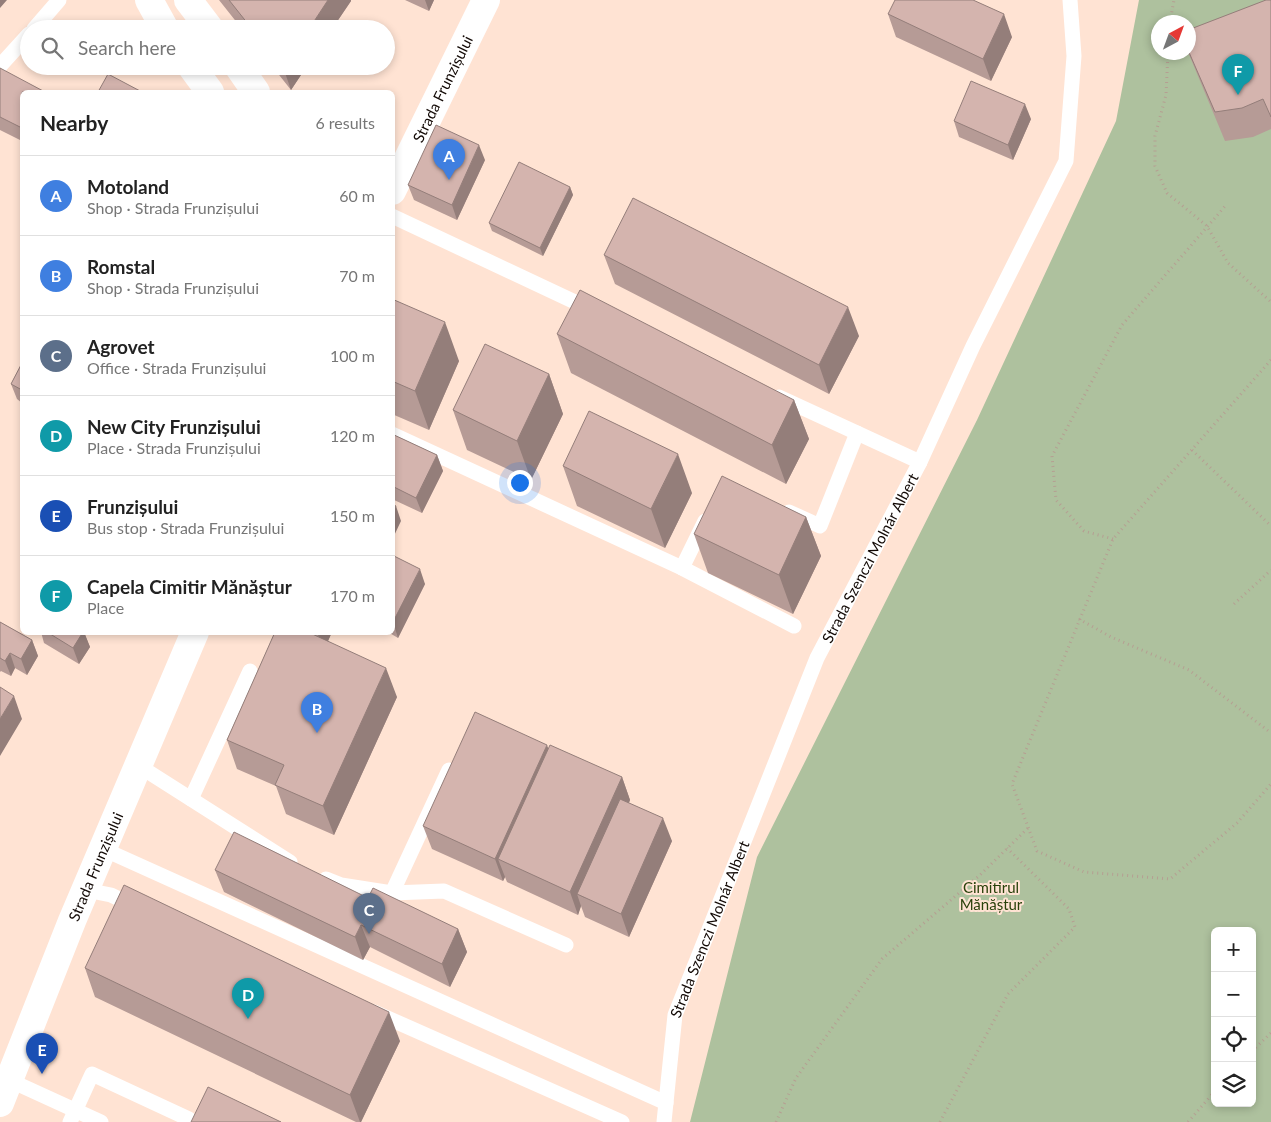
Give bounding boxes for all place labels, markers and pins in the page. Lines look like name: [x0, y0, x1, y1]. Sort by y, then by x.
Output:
pin: F: [1222, 54, 1254, 95]
pin: A: [433, 139, 465, 180]
pin: B: [301, 692, 333, 733]
pin: C: [353, 893, 385, 934]
pin: D: [232, 978, 264, 1019]
pin: E: [26, 1033, 58, 1074]

